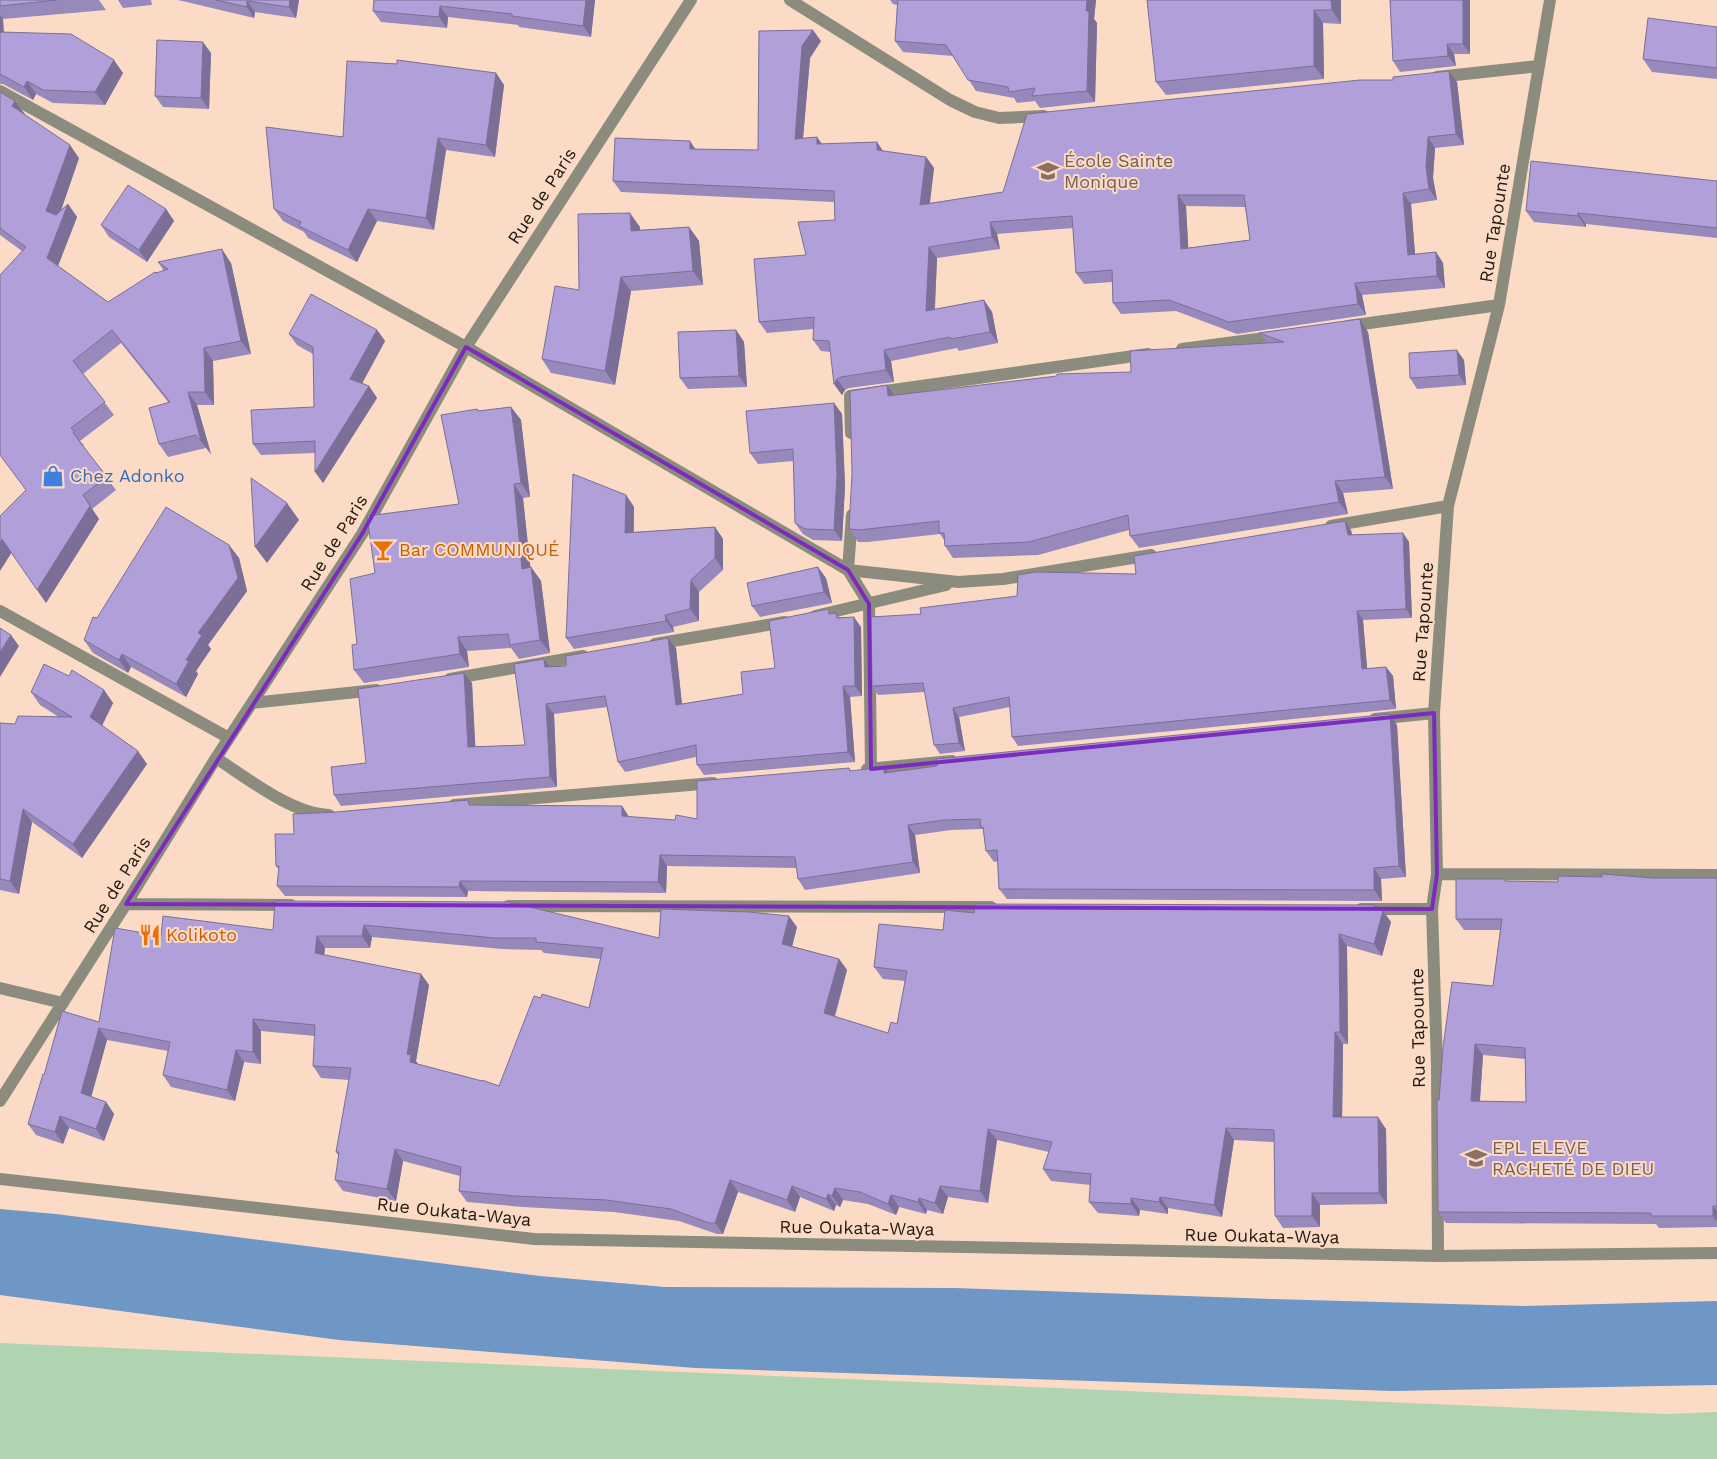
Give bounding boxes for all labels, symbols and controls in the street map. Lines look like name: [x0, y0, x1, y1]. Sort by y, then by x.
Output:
street label: Rue de Paris: [503, 144, 580, 248]
place label: École Sainte Monique: [1064, 150, 1173, 192]
school or university icon: École Sainte Monique: [1035, 158, 1061, 184]
street label: Rue Tapounte: [1475, 162, 1514, 284]
shop icon: Chez Adonko: [40, 463, 66, 489]
place label: Chez Adonko: [70, 465, 185, 486]
street label: Rue de Paris: [296, 491, 372, 595]
bar icon: Bar COMMUNIQUÉ: [370, 537, 396, 563]
place label: Bar COMMUNIQUÉ: [399, 539, 560, 560]
street label: Rue Tapounte: [1408, 561, 1437, 683]
street label: Rue de Paris: [79, 833, 155, 937]
restaurant icon: Kolikoto: [137, 922, 163, 948]
place label: Kolikoto: [166, 924, 237, 945]
street label: Rue Tapounte: [1406, 968, 1429, 1088]
place label: EPL ELEVE RACHETÉ DE DIEU: [1492, 1137, 1654, 1179]
school or university icon: EPL ELEVE RACHETÉ DE DIEU: [1463, 1145, 1489, 1171]
street label: Rue Oukata-Waya: [376, 1193, 532, 1230]
street label: Rue Oukata-Waya: [779, 1216, 935, 1239]
street label: Rue Oukata-Waya: [1184, 1224, 1340, 1247]

